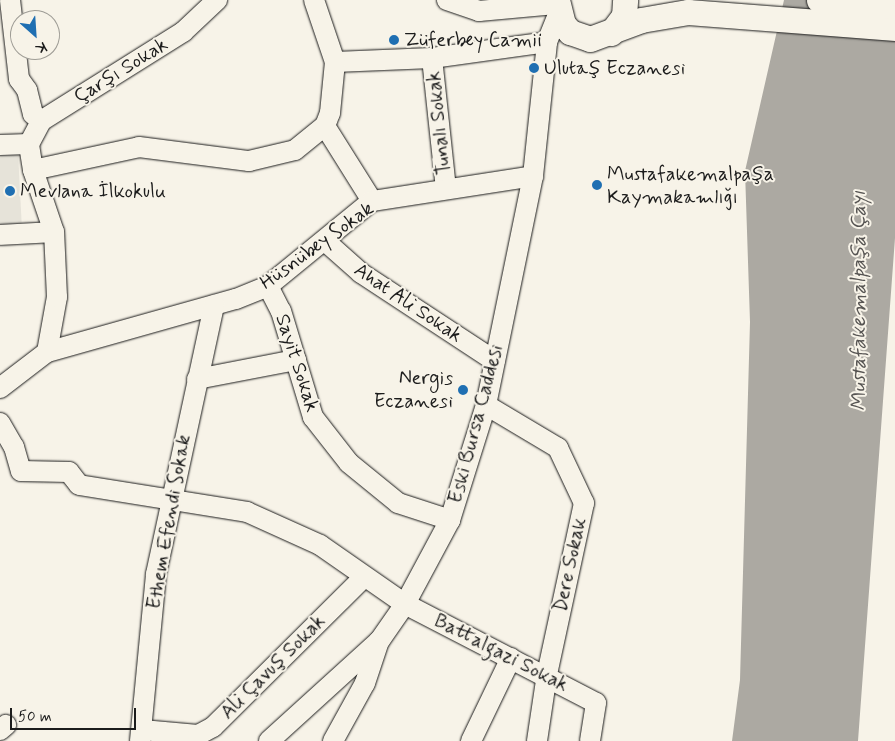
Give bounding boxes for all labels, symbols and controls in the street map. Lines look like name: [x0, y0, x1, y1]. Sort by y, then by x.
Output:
north arrow: [10, 10, 60, 60]
place label: Züferbey Camii: [404, 28, 542, 52]
street label: Çarşı Sokak: [70, 33, 172, 109]
marker: Züferbey Camii: [388, 34, 400, 46]
text: K: [33, 37, 50, 58]
place label: Ulutaş Eczanesi: [544, 56, 685, 80]
marker: Ulutaş Eczanesi: [528, 62, 540, 74]
street label: Tunalı Sokak: [422, 70, 456, 176]
place label: Mustafakemalpaşa Kaymakamlığı: [607, 162, 774, 209]
place label: Mevlana İlkokulu: [20, 179, 166, 203]
marker: Mustafakemalpaşa Kaymakamlığı: [591, 179, 603, 191]
marker: Mevlana İlkokulu: [4, 185, 16, 197]
water label: Mustafakemalpaşa Çayı: [846, 191, 872, 411]
street label: Hüsnübey Sokak: [255, 196, 379, 296]
street label: Ahat Ali Sokak: [349, 258, 467, 348]
street label: Sayit Sokak: [270, 311, 324, 415]
street label: Eski Bursa Caddesi: [443, 342, 509, 506]
place label: Nergis Eczanesi: [374, 366, 453, 413]
marker: Nergis Eczanesi: [457, 384, 469, 396]
street label: Ethem Efendi Sokak: [142, 436, 196, 608]
street label: Dere Sokak: [548, 516, 592, 614]
street label: Battalgazi Sokak: [430, 609, 572, 697]
street label: Ali Çavuş Sokak: [216, 610, 330, 724]
scale bar: [12, 698, 139, 730]
text: 50 m: [18, 707, 52, 727]

